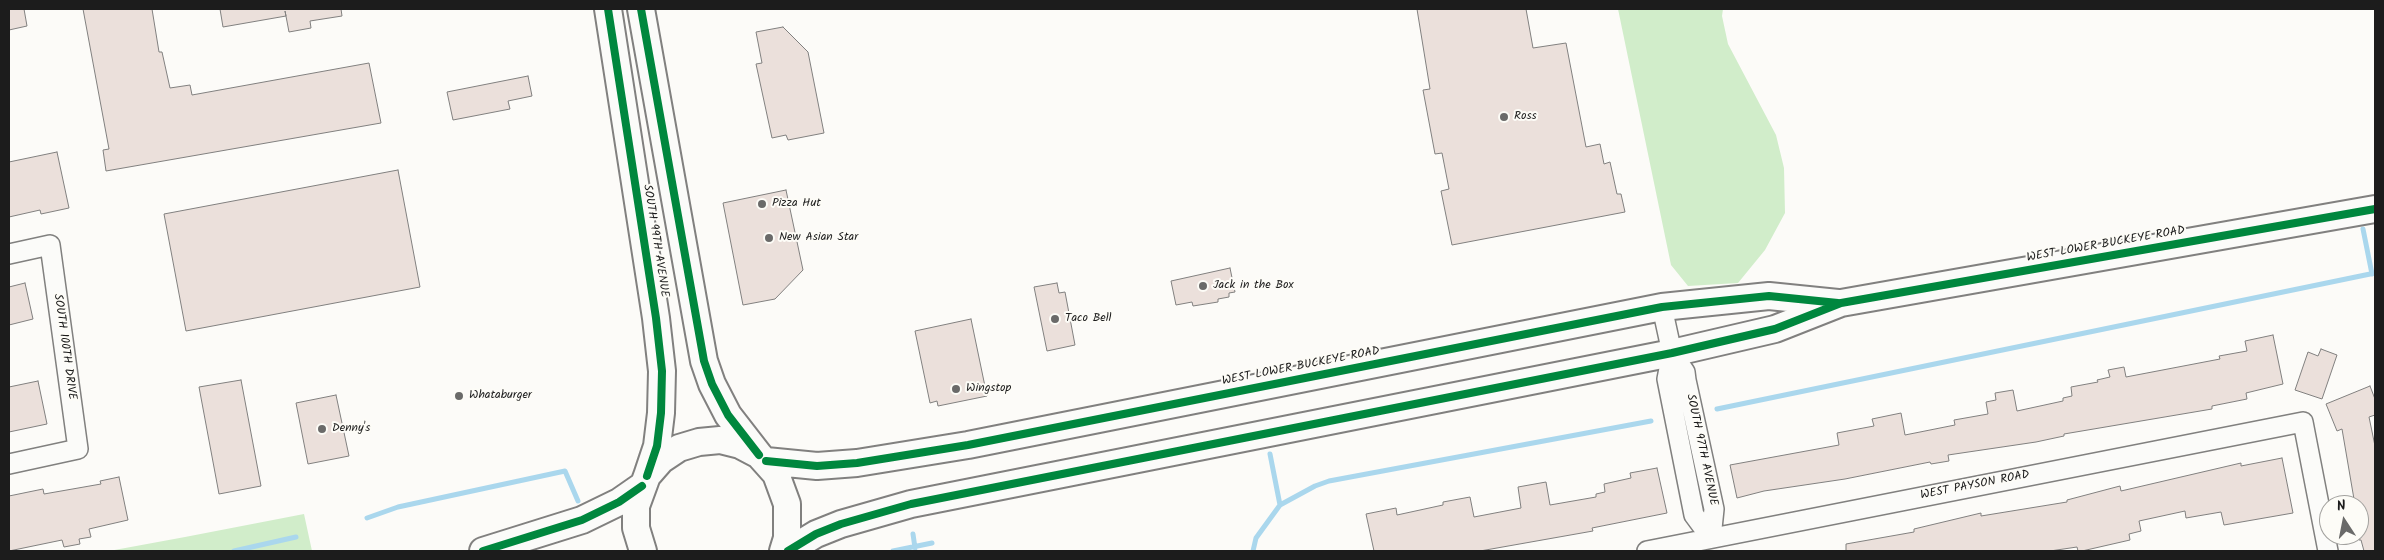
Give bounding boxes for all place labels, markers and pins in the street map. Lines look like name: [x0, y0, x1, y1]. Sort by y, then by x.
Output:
place label: Ross: [1514, 110, 1537, 124]
marker: Ross: [1498, 111, 1510, 123]
place label: Pizza Hut: [772, 197, 821, 211]
marker: Pizza Hut: [756, 198, 768, 210]
place label: New Asian Star: [779, 231, 858, 245]
marker: New Asian Star: [763, 232, 775, 244]
place label: Jack in the Box: [1213, 279, 1294, 293]
marker: Jack in the Box: [1197, 280, 1209, 292]
place label: Taco Bell: [1065, 312, 1112, 326]
marker: Taco Bell: [1049, 313, 1061, 325]
place label: Wingstop: [966, 382, 1011, 396]
marker: Wingstop: [950, 383, 962, 395]
place label: Whataburger: [469, 389, 532, 403]
marker: Whataburger: [453, 390, 465, 402]
place label: Denny's: [332, 422, 370, 436]
marker: Denny's: [316, 423, 328, 435]

